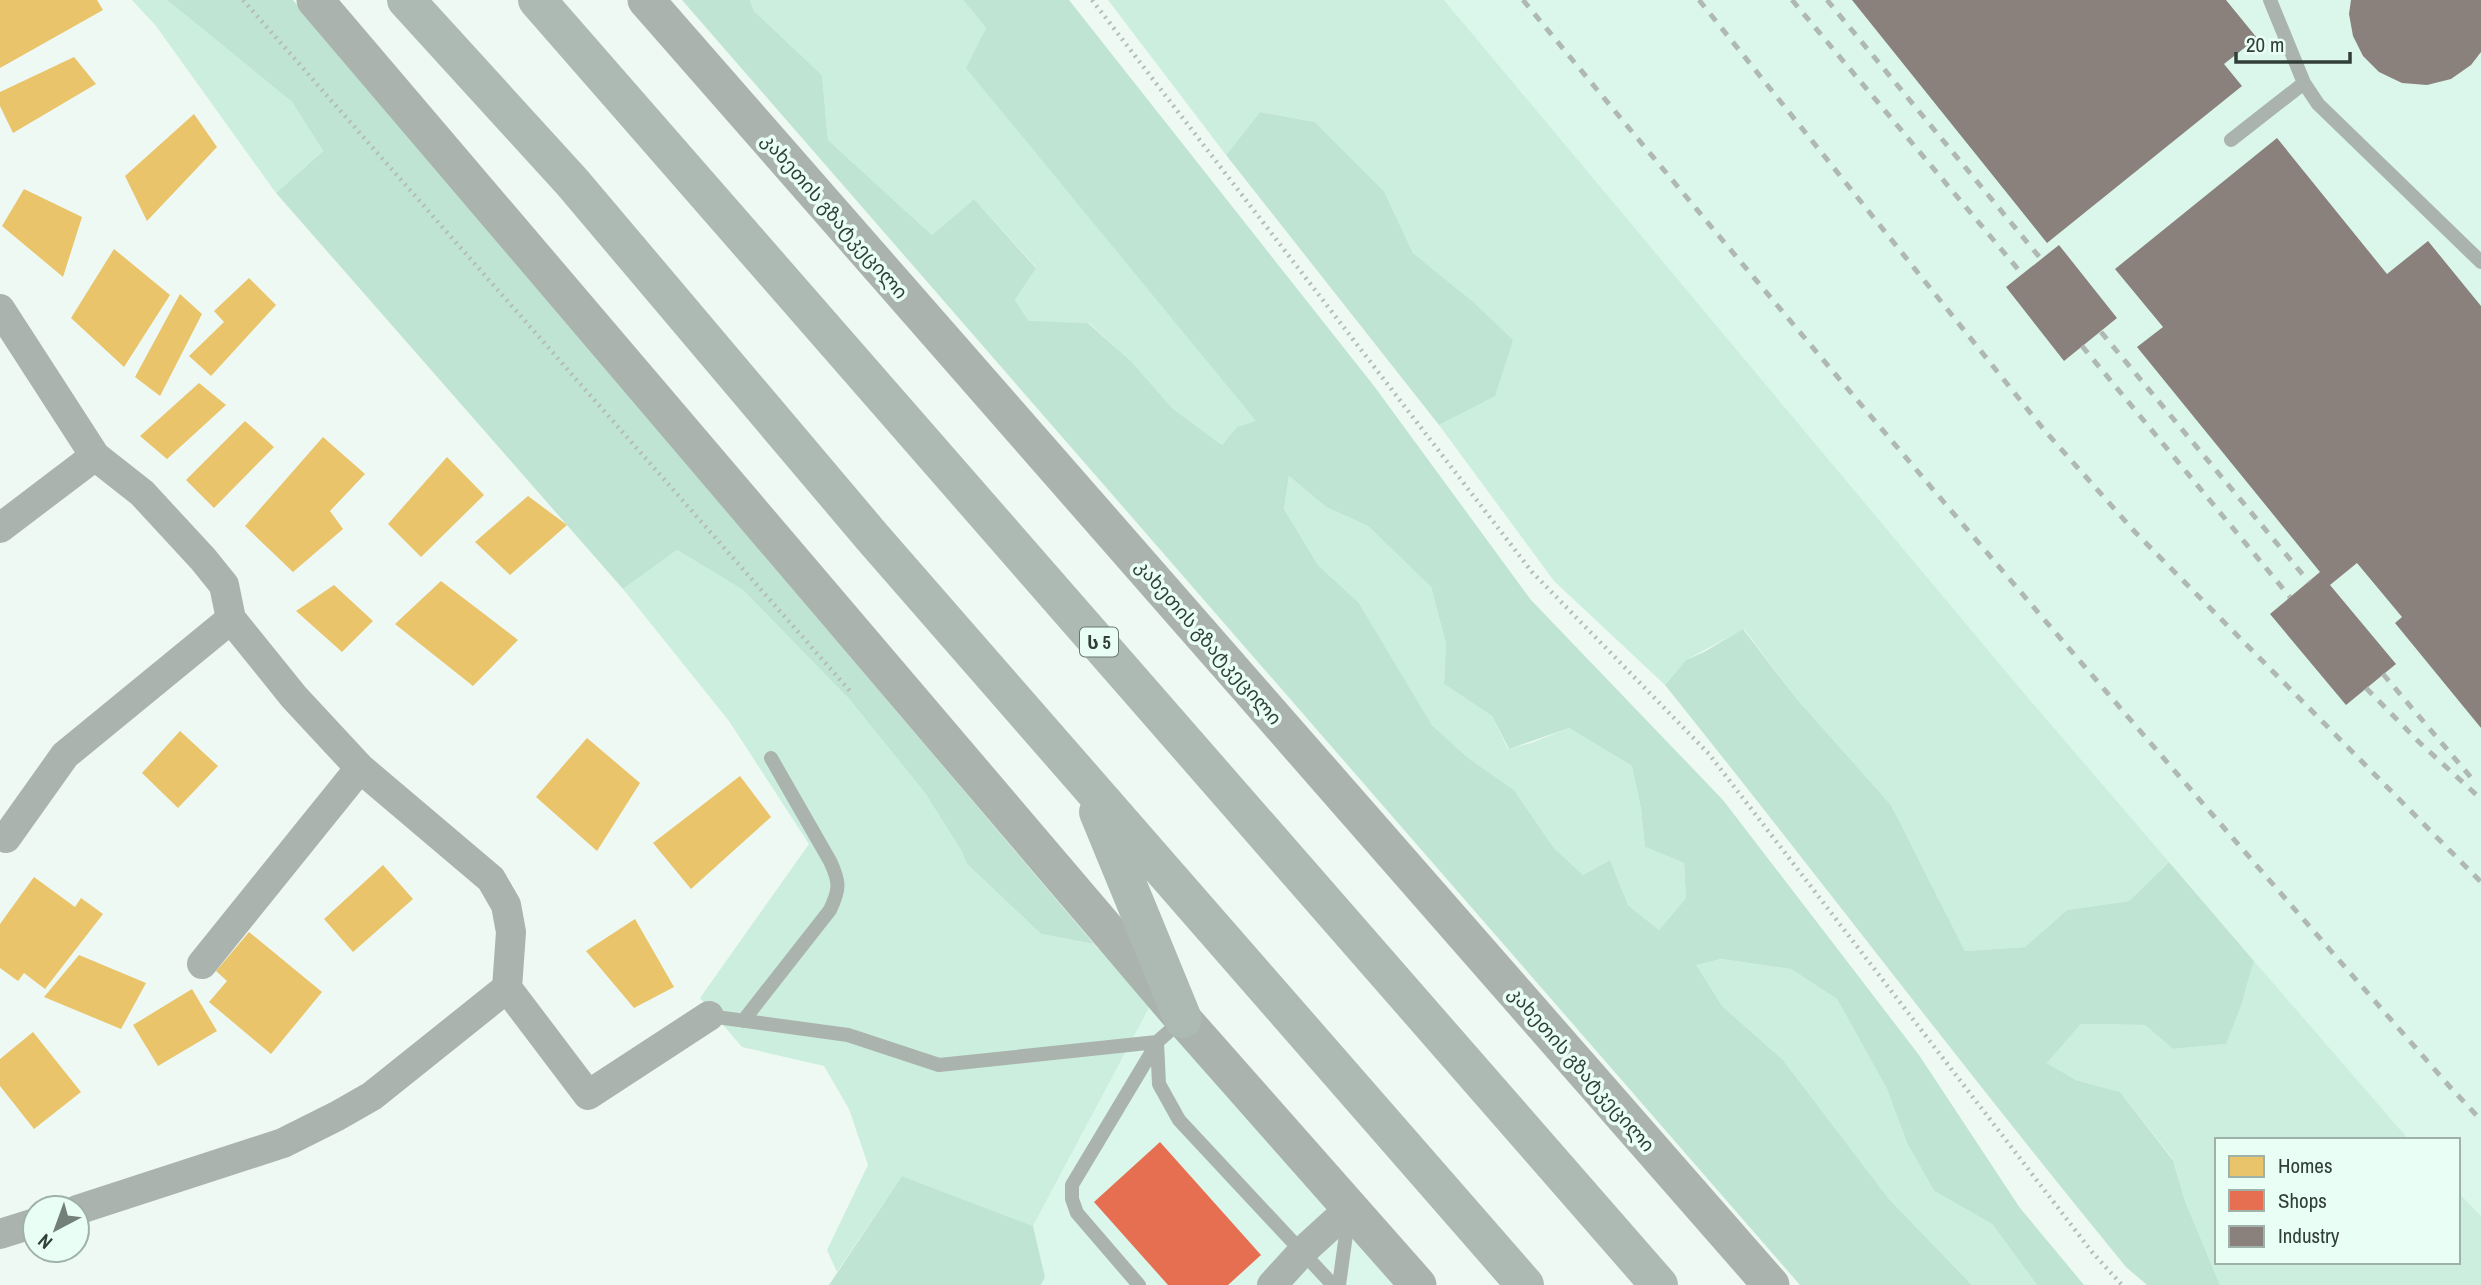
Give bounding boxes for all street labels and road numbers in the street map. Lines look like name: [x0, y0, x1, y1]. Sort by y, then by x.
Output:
street label: კახეთის გზატკეცილი: [756, 128, 914, 304]
street label: კახეთის გზატკეცილი: [1130, 554, 1288, 730]
road number: ს 5: [1080, 628, 1118, 656]
street label: კახეთის გზატკეცილი: [1503, 981, 1661, 1157]

